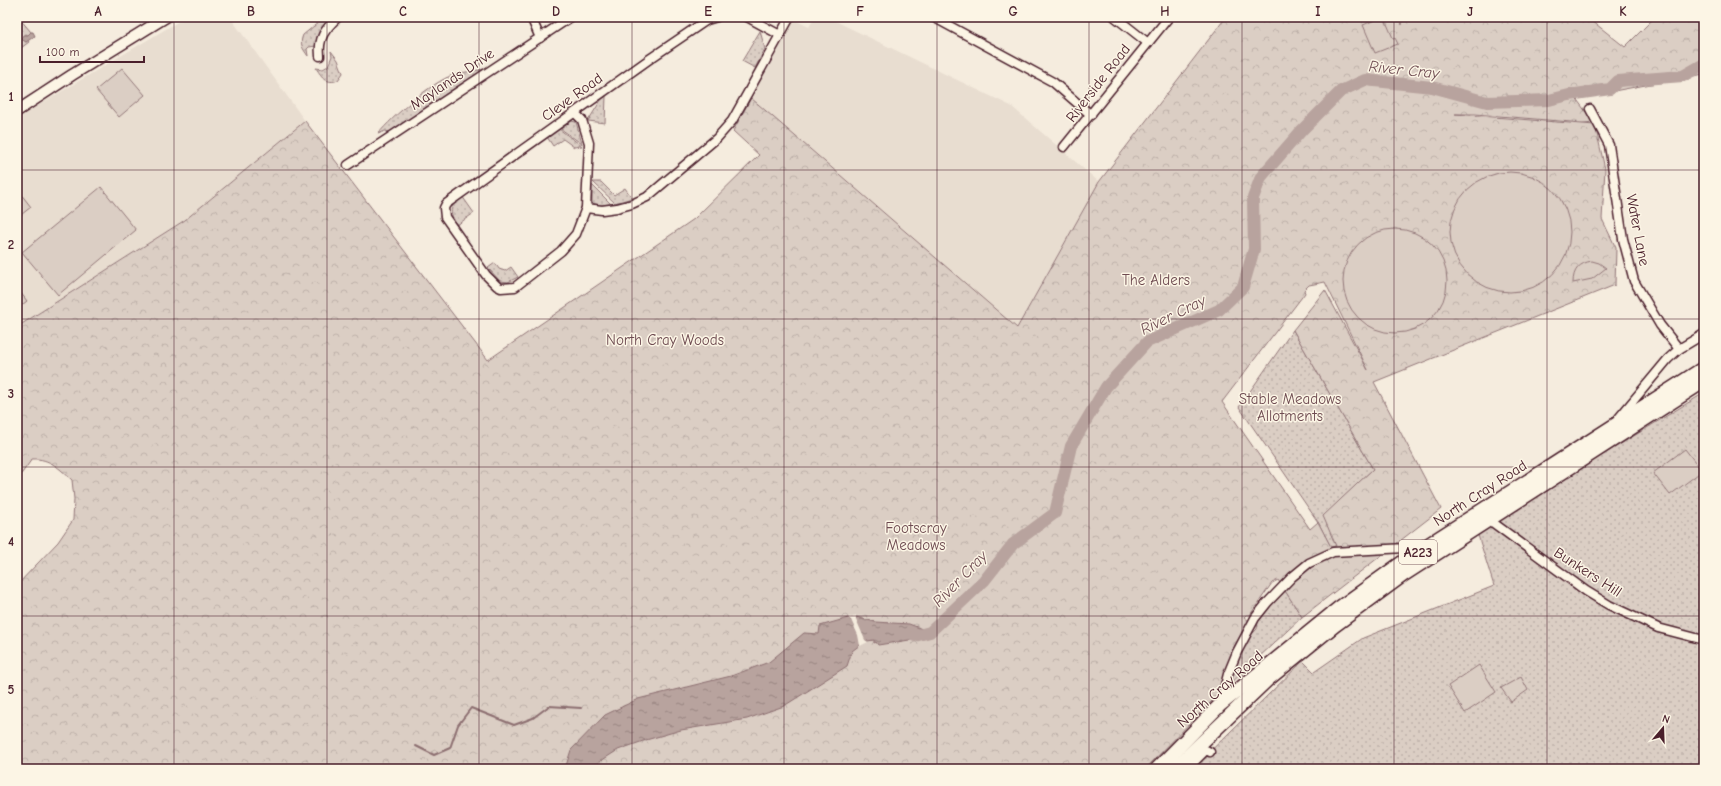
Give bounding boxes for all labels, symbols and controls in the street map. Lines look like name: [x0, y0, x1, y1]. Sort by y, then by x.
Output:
text: A: [94, 4, 102, 19]
text: B: [247, 4, 255, 19]
text: C: [399, 4, 407, 19]
text: D: [552, 4, 560, 19]
text: E: [704, 4, 712, 19]
text: F: [856, 4, 864, 19]
text: G: [1008, 4, 1018, 19]
text: H: [1160, 4, 1170, 19]
text: I: [1315, 4, 1321, 19]
text: J: [1467, 4, 1473, 19]
text: K: [1619, 4, 1627, 19]
scale bar: [40, 38, 144, 64]
street label: Riverside Road: [1062, 40, 1134, 126]
street label: Maylands Drive: [406, 44, 498, 114]
text: 100 m: [46, 45, 79, 59]
water label: River Cray: [1368, 57, 1441, 83]
street label: Cleve Road: [538, 69, 606, 125]
text: 1: [8, 89, 14, 104]
street label: Water Lane: [1622, 193, 1654, 268]
text: 2: [8, 237, 14, 252]
park label: The Alders: [1122, 271, 1190, 289]
water label: River Cray: [1137, 291, 1209, 339]
park label: North Cray Woods: [606, 331, 724, 349]
text: 3: [8, 386, 14, 401]
park label: Stable Meadows Allotments: [1239, 390, 1341, 425]
street label: North Cray Road: [1430, 456, 1530, 530]
park label: Footscray Meadows: [885, 519, 947, 554]
text: 4: [8, 534, 14, 549]
road number: A223: [1399, 540, 1437, 564]
street label: Bunkers Hill: [1550, 543, 1626, 601]
water label: River Cray: [929, 547, 992, 611]
street label: North Cray Road: [1173, 647, 1267, 731]
text: 5: [8, 682, 15, 697]
north arrow: [1643, 708, 1683, 748]
text: N: [1661, 712, 1672, 726]

